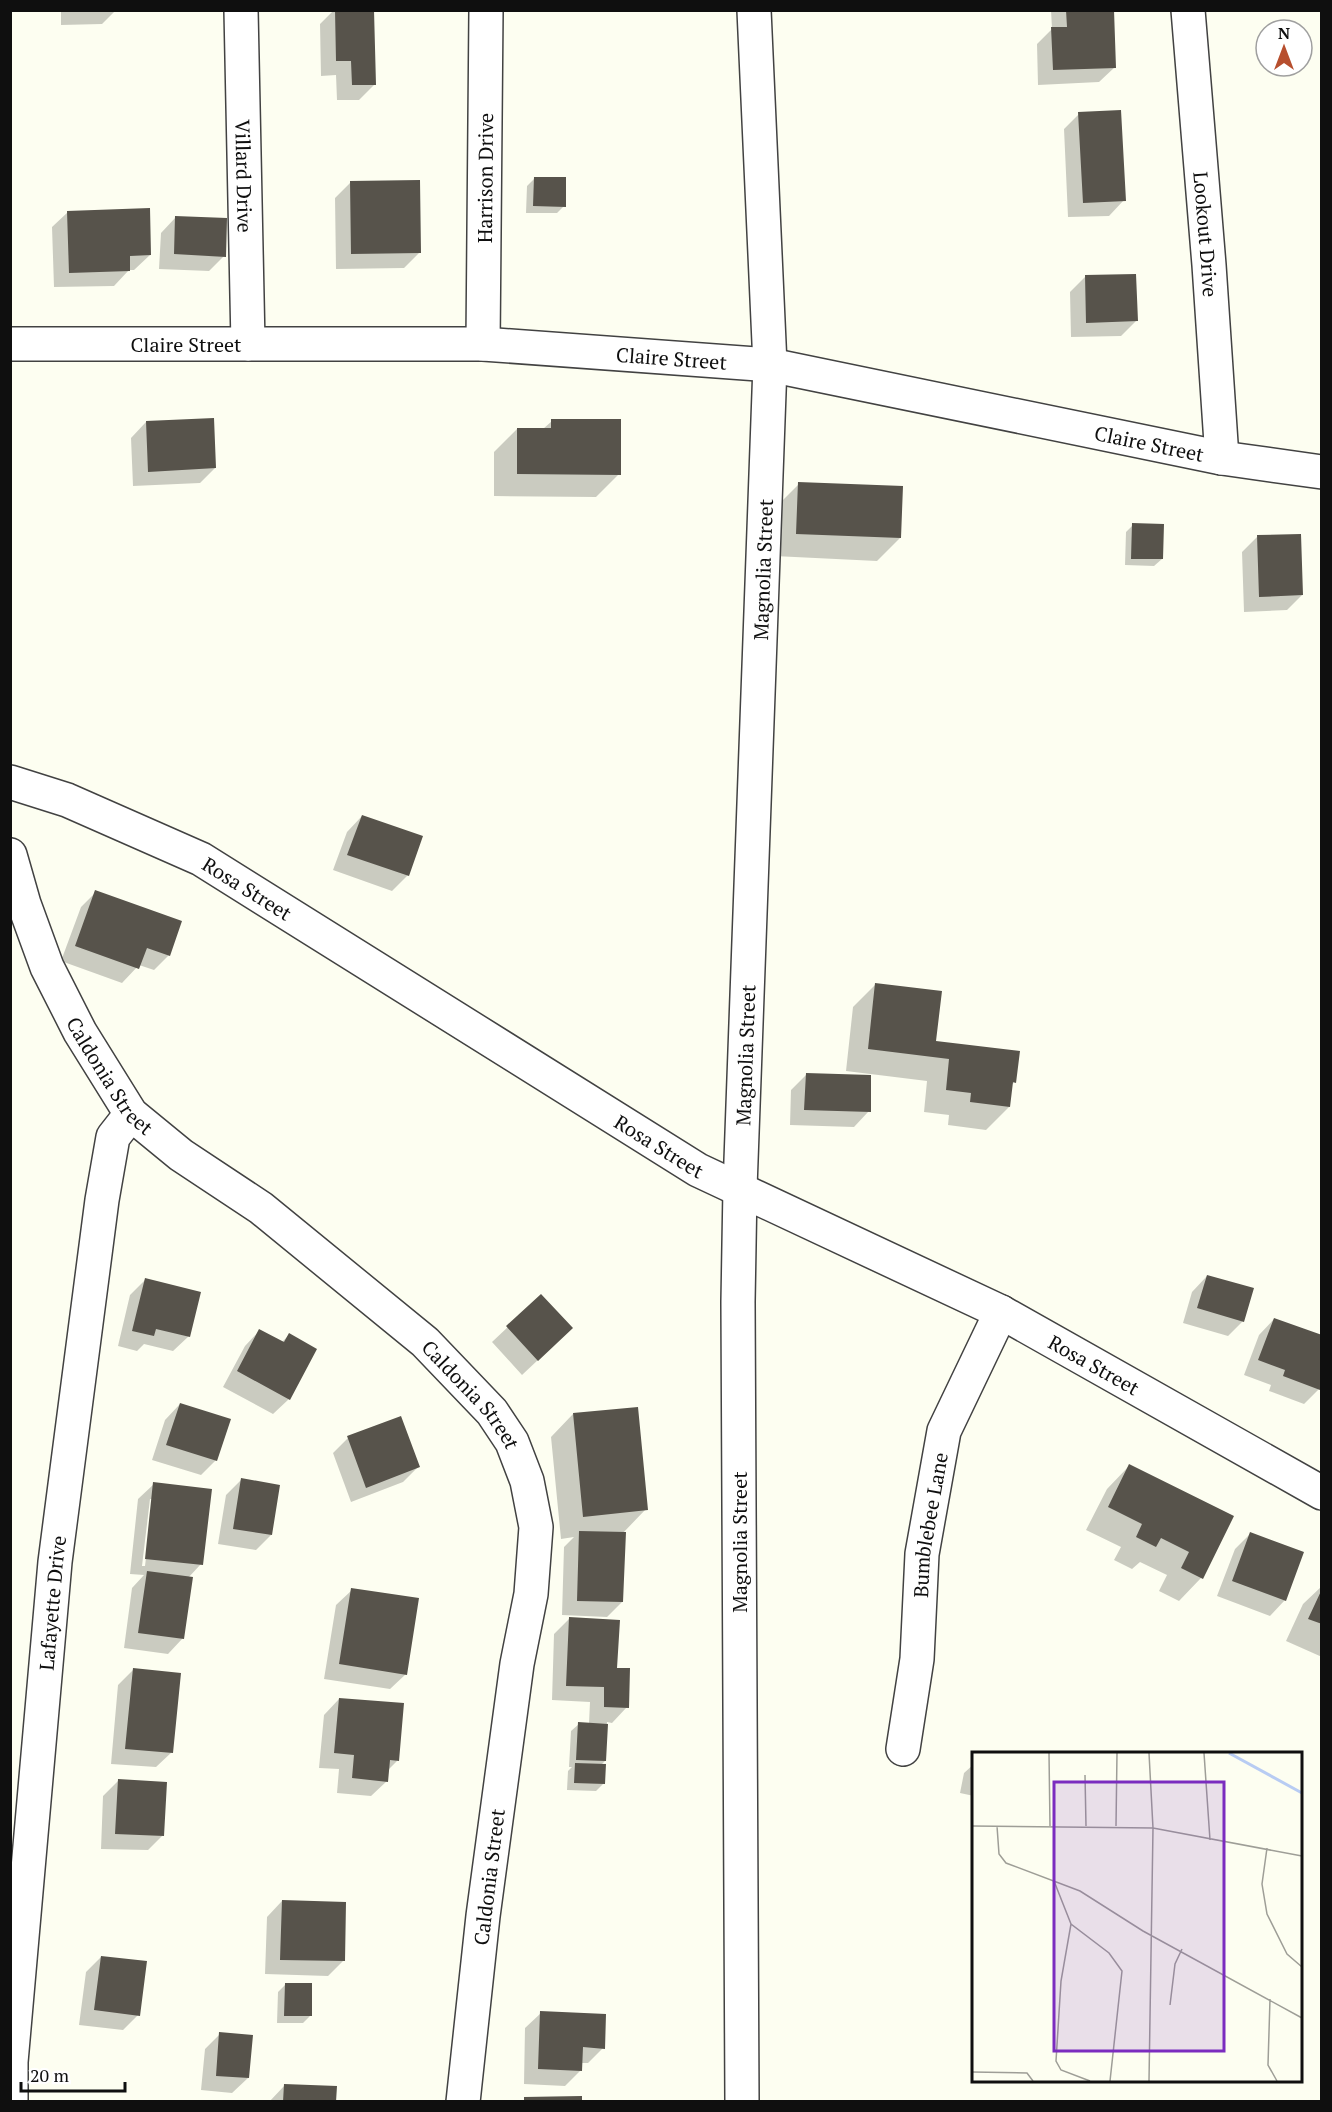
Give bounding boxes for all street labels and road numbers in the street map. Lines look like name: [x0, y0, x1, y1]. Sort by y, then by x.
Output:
street label: Harrison Drive: [470, 113, 499, 243]
street label: Villard Drive: [230, 119, 259, 233]
street label: Lookout Drive: [1188, 170, 1225, 298]
street label: Claire Street: [130, 331, 242, 358]
street label: Claire Street: [615, 340, 728, 375]
street label: Claire Street: [1092, 419, 1207, 468]
street label: Magnolia Street: [746, 498, 779, 641]
street label: Rosa Street: [198, 850, 298, 926]
street label: Magnolia Street: [729, 983, 761, 1126]
street label: Caldonia Street: [61, 1012, 160, 1141]
street label: Rosa Street: [610, 1108, 709, 1184]
street label: Rosa Street: [1044, 1328, 1145, 1401]
street label: Caldonia Street: [416, 1334, 527, 1453]
street label: Bumblebee Lane: [906, 1450, 953, 1598]
street label: Magnolia Street: [726, 1471, 753, 1613]
street label: Lafayette Drive: [32, 1534, 72, 1671]
street label: Caldonia Street: [467, 1807, 511, 1947]

